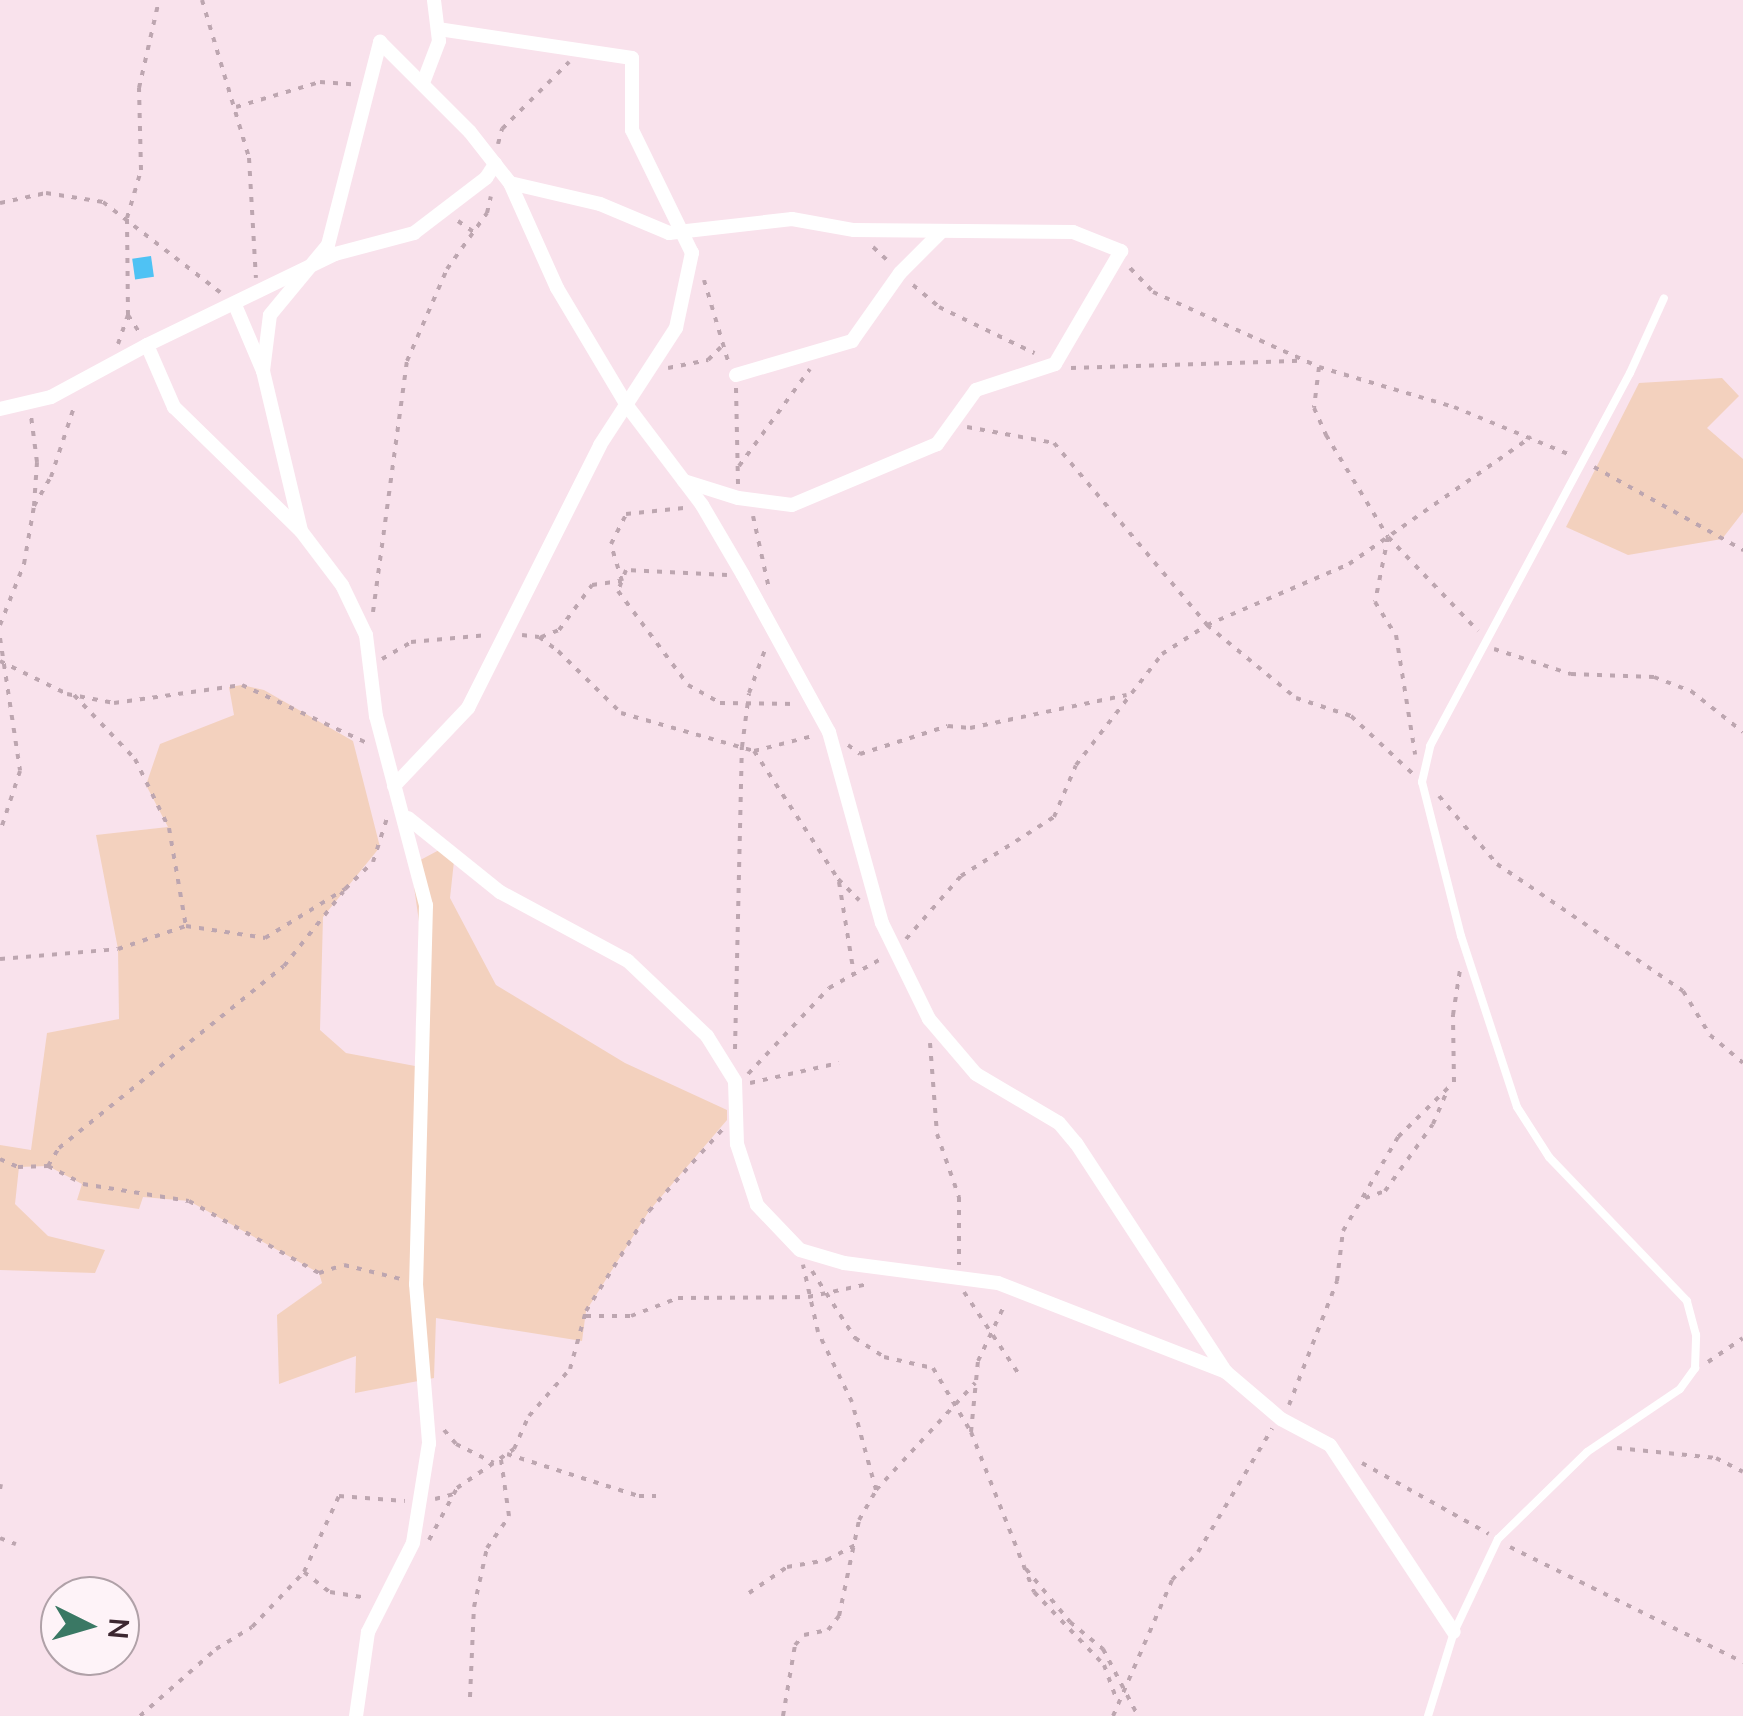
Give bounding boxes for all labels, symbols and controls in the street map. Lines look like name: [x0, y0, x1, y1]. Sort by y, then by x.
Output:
north arrow: [40, 1576, 140, 1676]
text: N: [98, 1616, 138, 1641]

